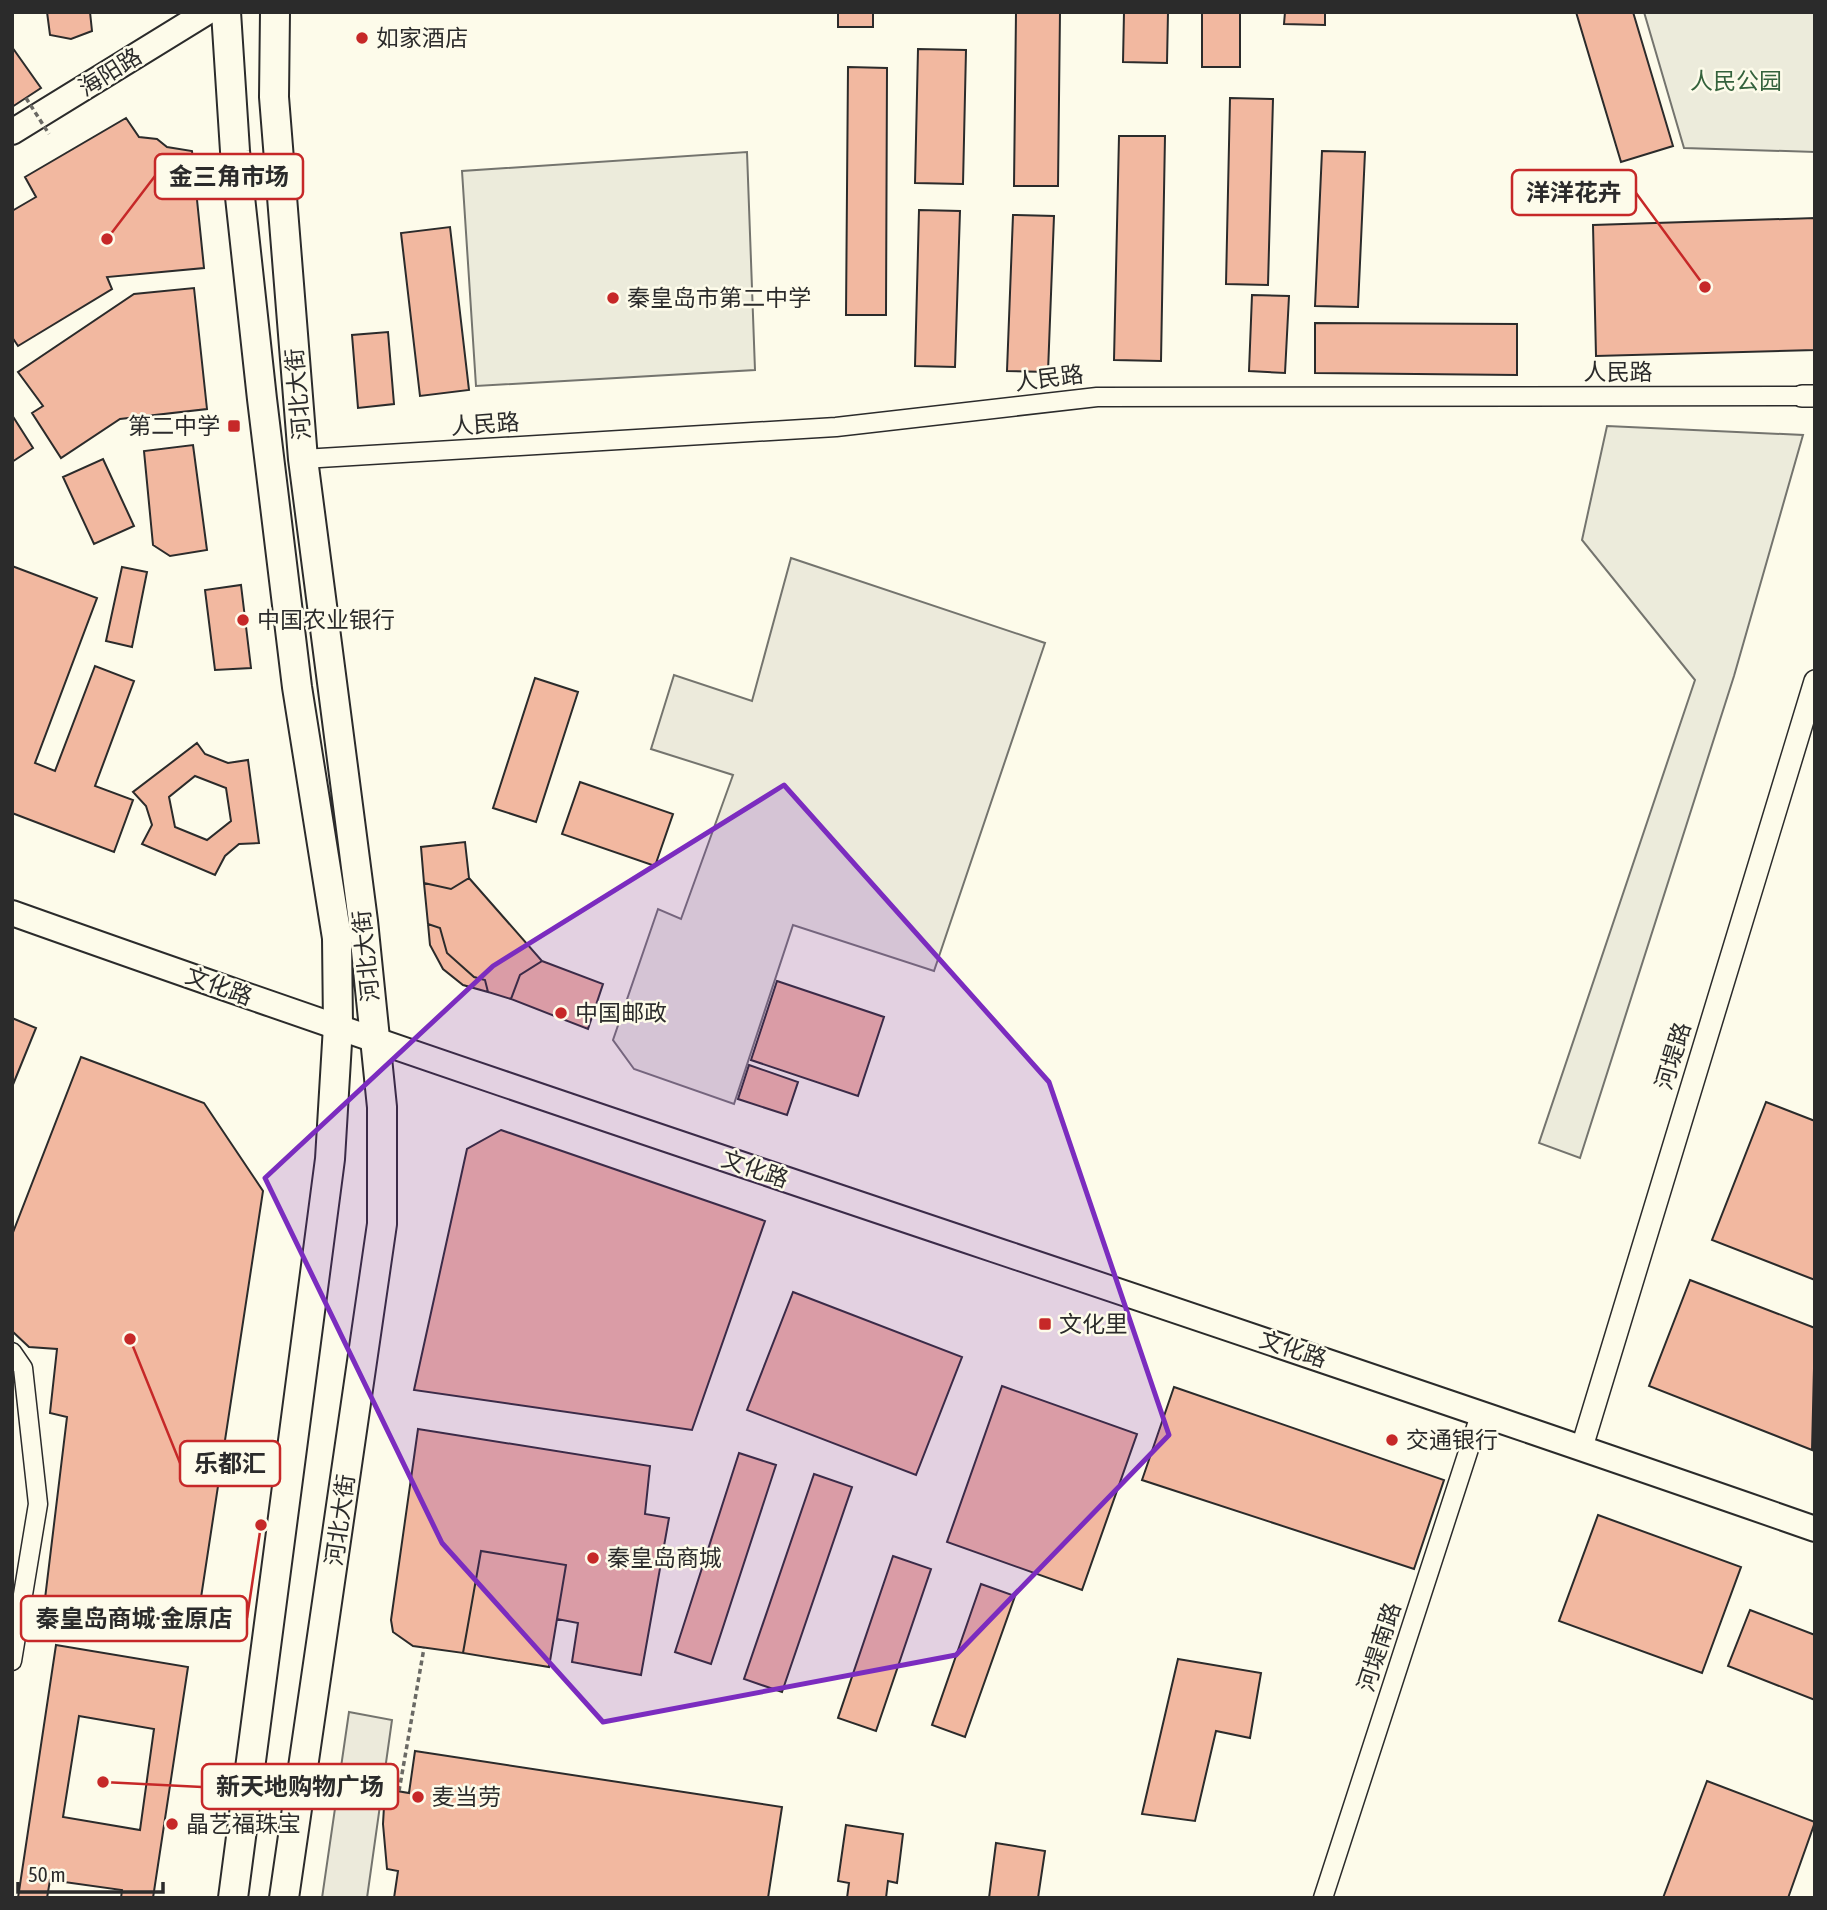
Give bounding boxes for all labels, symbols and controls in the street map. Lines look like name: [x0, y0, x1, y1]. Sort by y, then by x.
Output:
place label: 如家酒店: [376, 25, 468, 51]
marker: 如家酒店: [354, 30, 370, 46]
street label: 海阳路: [74, 43, 146, 101]
park label: 人民公园: [1690, 68, 1782, 94]
callout: 金三角市场: [155, 154, 303, 199]
text: 金三角市场: [169, 163, 289, 190]
callout: 洋洋花卉: [1512, 170, 1636, 215]
text: 洋洋花卉: [1526, 179, 1622, 206]
place label: 秦皇岛市第二中学: [627, 285, 811, 311]
marker: 秦皇岛市第二中学: [605, 290, 621, 306]
street label: 河北大街: [281, 347, 315, 441]
street label: 人民路: [1584, 359, 1653, 385]
street label: 人民路: [1013, 361, 1085, 395]
street label: 人民路: [450, 409, 520, 439]
place label: 第二中学: [128, 413, 220, 439]
marker: 第二中学: [226, 418, 242, 434]
place label: 中国农业银行: [257, 607, 395, 633]
marker: 中国农业银行: [235, 612, 251, 628]
street label: 河北大街: [348, 909, 384, 1003]
street label: 文化路: [182, 962, 256, 1010]
place label: 中国邮政: [575, 1000, 667, 1026]
marker: 中国邮政: [553, 1005, 569, 1021]
street label: 河堤路: [1650, 1019, 1696, 1093]
street label: 文化路: [718, 1145, 792, 1193]
place label: 文化里: [1059, 1311, 1128, 1337]
marker: 文化里: [1037, 1316, 1053, 1332]
street label: 文化路: [1256, 1326, 1330, 1372]
place label: 交通银行: [1406, 1427, 1498, 1453]
marker: 交通银行: [1384, 1432, 1400, 1448]
callout: 乐都汇: [180, 1441, 280, 1486]
text: 乐都汇: [194, 1450, 266, 1477]
street label: 河北大街: [321, 1473, 359, 1567]
place label: 秦皇岛商城: [607, 1545, 722, 1571]
marker: 秦皇岛商城: [585, 1550, 601, 1566]
callout: 秦皇岛商城·金原店: [21, 1596, 247, 1641]
street label: 河堤南路: [1352, 1599, 1406, 1695]
text: 秦皇岛商城·金原店: [35, 1605, 233, 1632]
callout: 新天地购物广场: [202, 1764, 398, 1809]
text: 新天地购物广场: [216, 1773, 384, 1800]
place label: 麦当劳: [432, 1784, 501, 1810]
marker: 麦当劳: [410, 1789, 426, 1805]
place label: 晶艺福珠宝: [186, 1811, 301, 1837]
marker: 晶艺福珠宝: [164, 1816, 180, 1832]
scale bar: [18, 1850, 163, 1894]
text: 50 m: [28, 1862, 66, 1886]

